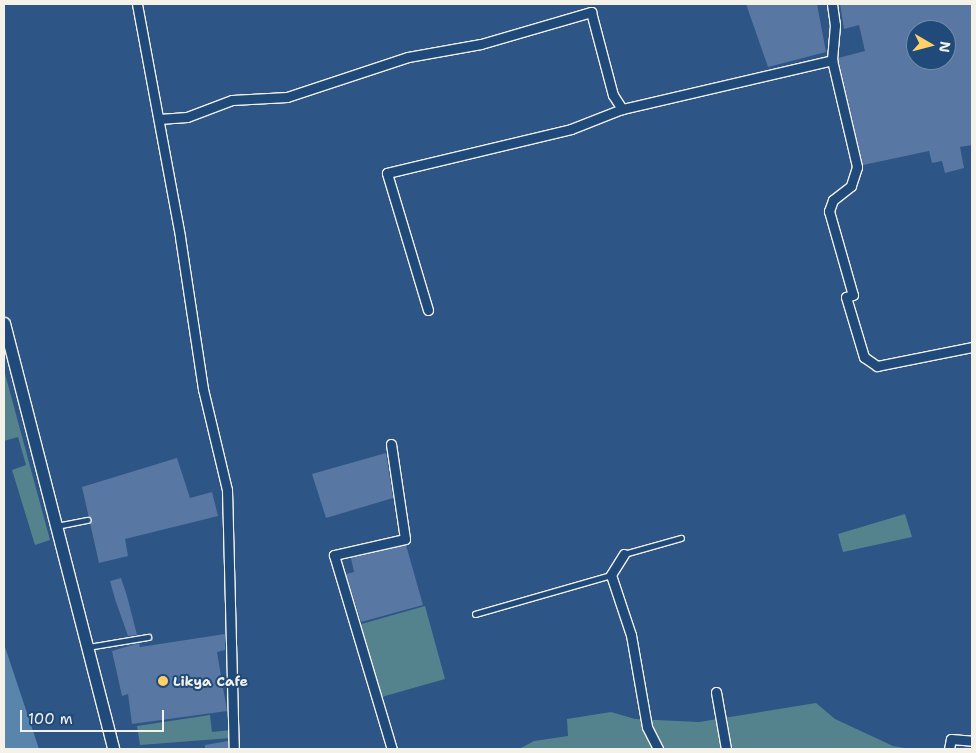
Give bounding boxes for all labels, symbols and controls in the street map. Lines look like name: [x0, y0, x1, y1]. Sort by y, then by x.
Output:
north arrow: [906, 20, 956, 70]
text: N: [935, 40, 955, 54]
place label: Likya Cafe: [173, 673, 248, 689]
marker: Likya Cafe: [157, 675, 169, 687]
scale bar: [22, 700, 166, 732]
text: 100 m: [28, 709, 73, 729]

